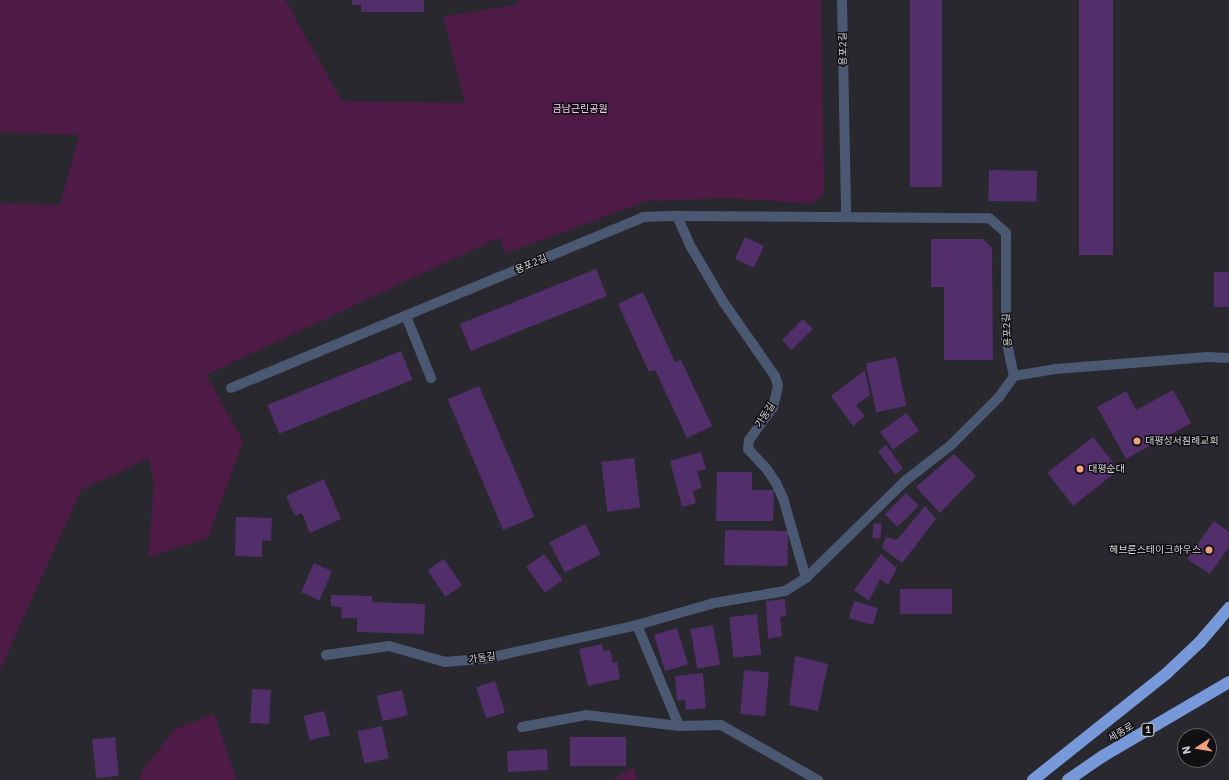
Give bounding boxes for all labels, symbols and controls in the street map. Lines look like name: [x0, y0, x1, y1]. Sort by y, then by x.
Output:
street label: 용포2길: [837, 32, 849, 66]
park label: 금남근린공원: [552, 103, 608, 115]
street label: 용포2길: [513, 252, 549, 276]
street label: 용포2길: [1000, 313, 1014, 347]
street label: 가동길: [752, 400, 778, 430]
place label: 대평성서침례교회: [1145, 435, 1219, 447]
marker: 대평성서침례교회: [1132, 436, 1142, 446]
place label: 대평순대: [1088, 463, 1125, 475]
marker: 대평순대: [1075, 464, 1085, 474]
place label: 헤브론스테이크하우스: [1109, 544, 1201, 556]
marker: 헤브론스테이크하우스: [1204, 545, 1214, 555]
street label: 가동길: [467, 650, 497, 666]
street label: 세종로: [1106, 720, 1136, 744]
road number: 1: [1141, 723, 1155, 737]
north arrow: [1177, 728, 1217, 768]
text: N: [1179, 745, 1194, 756]

